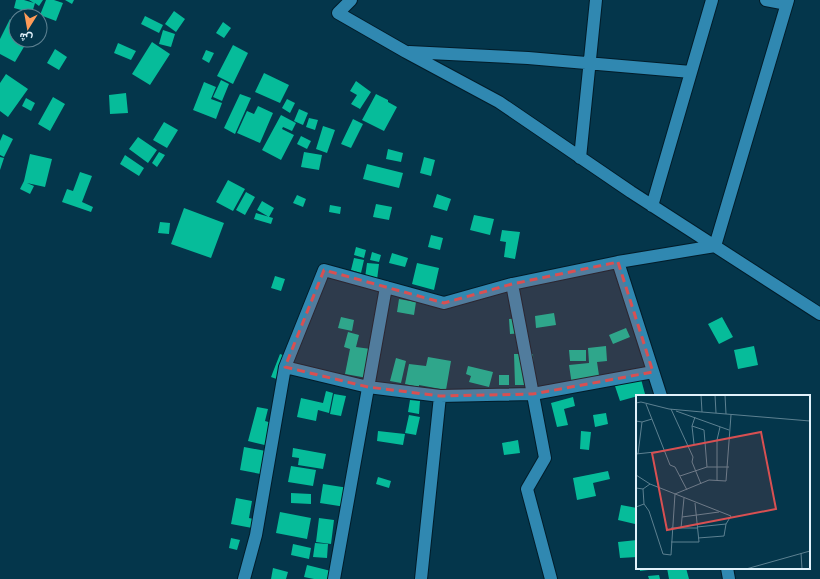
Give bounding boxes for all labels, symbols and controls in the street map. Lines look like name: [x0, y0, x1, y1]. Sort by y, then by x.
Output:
north arrow: [8, 8, 48, 48]
text: ش: [18, 30, 34, 46]
inset map: [636, 395, 810, 569]

